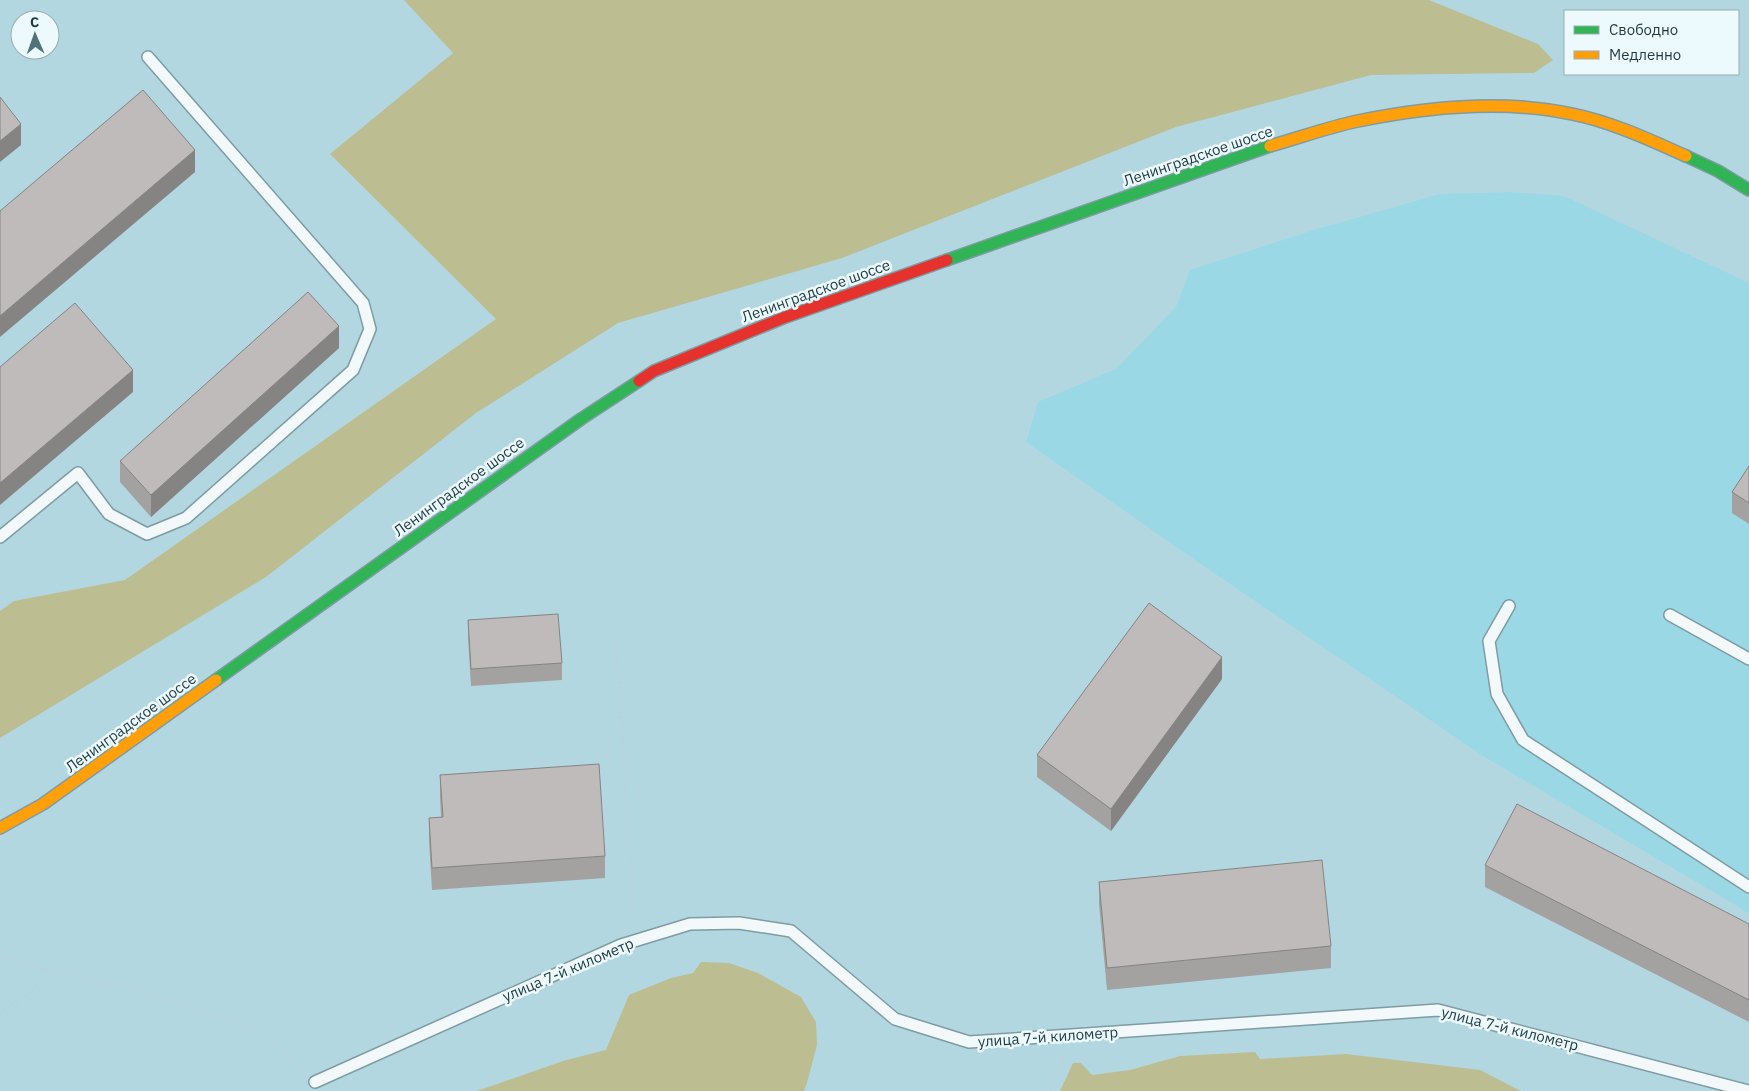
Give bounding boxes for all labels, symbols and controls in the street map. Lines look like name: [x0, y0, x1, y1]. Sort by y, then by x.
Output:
north arrow: [10, 10, 60, 60]
legend: [1564, 10, 1739, 75]
text: С: [30, 13, 39, 31]
text: Свободно: [1609, 20, 1678, 39]
text: Медленно: [1609, 45, 1681, 64]
street label: Ленинградское шоссе: [1121, 121, 1275, 190]
street label: Ленинградское шоссе: [739, 255, 893, 326]
street label: Ленинградское шоссе: [390, 433, 528, 540]
street label: Ленинградское шоссе: [62, 669, 200, 776]
street label: улица 7-й километр: [499, 933, 636, 1006]
street label: улица 7-й километр: [1440, 1002, 1581, 1055]
street label: улица 7-й километр: [977, 1022, 1119, 1051]

